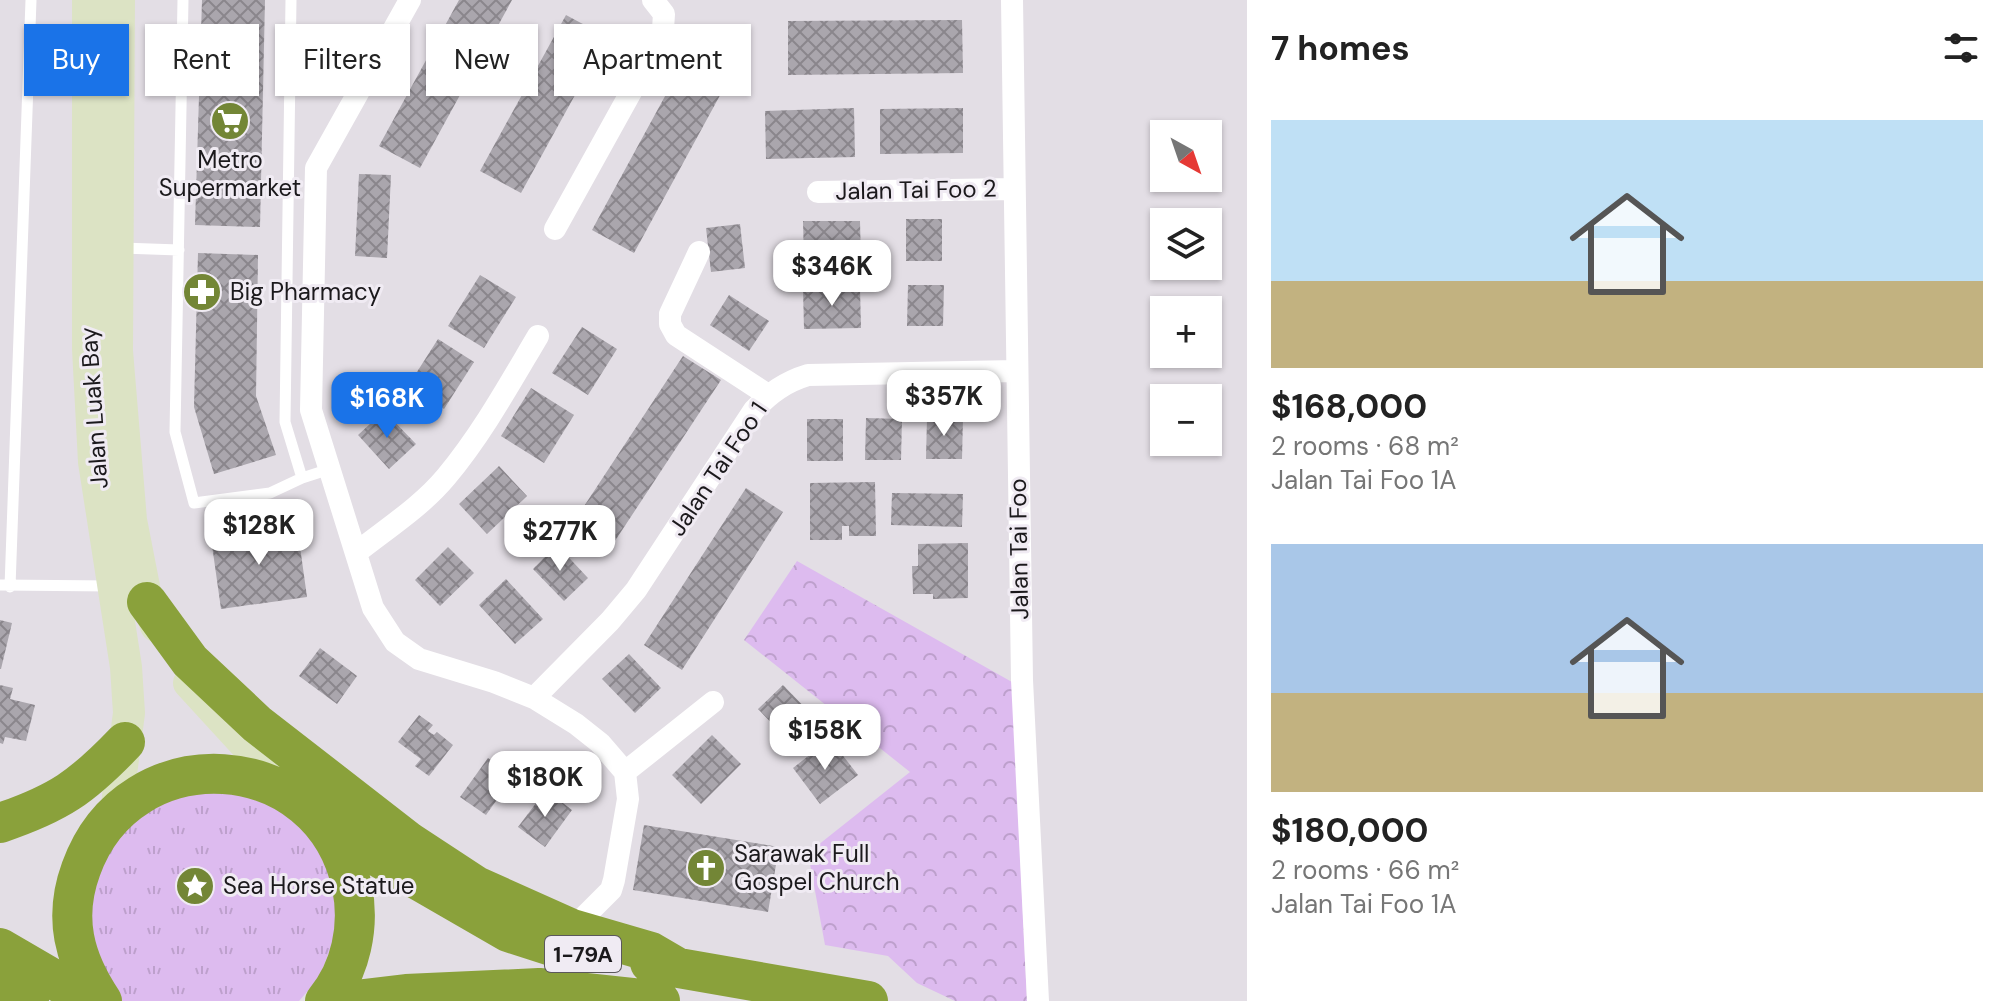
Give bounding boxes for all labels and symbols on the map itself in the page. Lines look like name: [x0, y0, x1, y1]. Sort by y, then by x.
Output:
supermarket icon: Metro Supermarket: [209, 100, 251, 142]
north arrow: [1150, 120, 1222, 192]
place label: Metro Supermarket: [159, 144, 301, 203]
street label: Jalan Tai Foo 2: [835, 173, 997, 206]
pin: $346K: [776, 240, 888, 308]
pharmacy icon: Big Pharmacy: [181, 271, 223, 313]
place label: Big Pharmacy: [230, 276, 381, 307]
street label: Jalan Luak Bay: [72, 326, 115, 490]
pin: $357K: [888, 370, 1000, 438]
pin: $168K: [331, 372, 443, 440]
street label: Jalan Tai Foo 1: [661, 396, 774, 542]
street label: Jalan Tai Foo: [1002, 478, 1035, 620]
pin: $128K: [203, 499, 315, 567]
pin: $277K: [504, 505, 616, 573]
pin: $158K: [769, 704, 881, 772]
pin: $180K: [489, 751, 601, 819]
place label: Sarawak Full Gospel Church: [734, 838, 900, 897]
church icon: Sarawak Full Gospel Church: [685, 847, 727, 889]
place icon: Sea Horse Statue: [174, 865, 216, 907]
place label: Sea Horse Statue: [223, 870, 414, 901]
road number: 1-79A: [545, 936, 621, 972]

